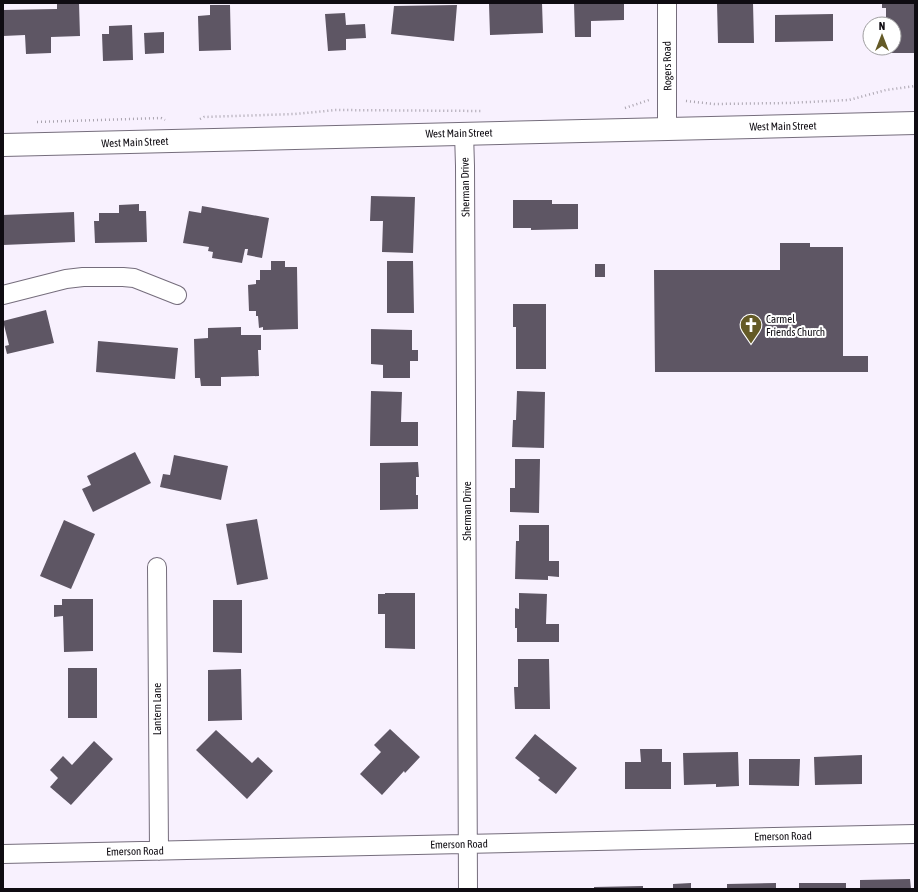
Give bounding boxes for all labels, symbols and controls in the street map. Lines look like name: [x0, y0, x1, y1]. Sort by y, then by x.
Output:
north arrow: [862, 16, 902, 56]
text: N: [879, 20, 885, 32]
street label: Rogers Road: [661, 41, 673, 91]
street label: West Main Street: [749, 119, 817, 133]
street label: West Main Street: [425, 126, 493, 140]
street label: West Main Street: [101, 135, 169, 149]
street label: Sherman Drive: [458, 157, 472, 217]
church icon: Carmel Friends Church: [738, 312, 764, 345]
place label: Carmel Friends Church: [766, 313, 825, 338]
street label: Sherman Drive: [461, 481, 473, 541]
street label: Lantern Lane: [151, 683, 163, 735]
street label: Emerson Road: [754, 829, 812, 843]
street label: Emerson Road: [430, 837, 488, 851]
street label: Emerson Road: [106, 844, 164, 858]

